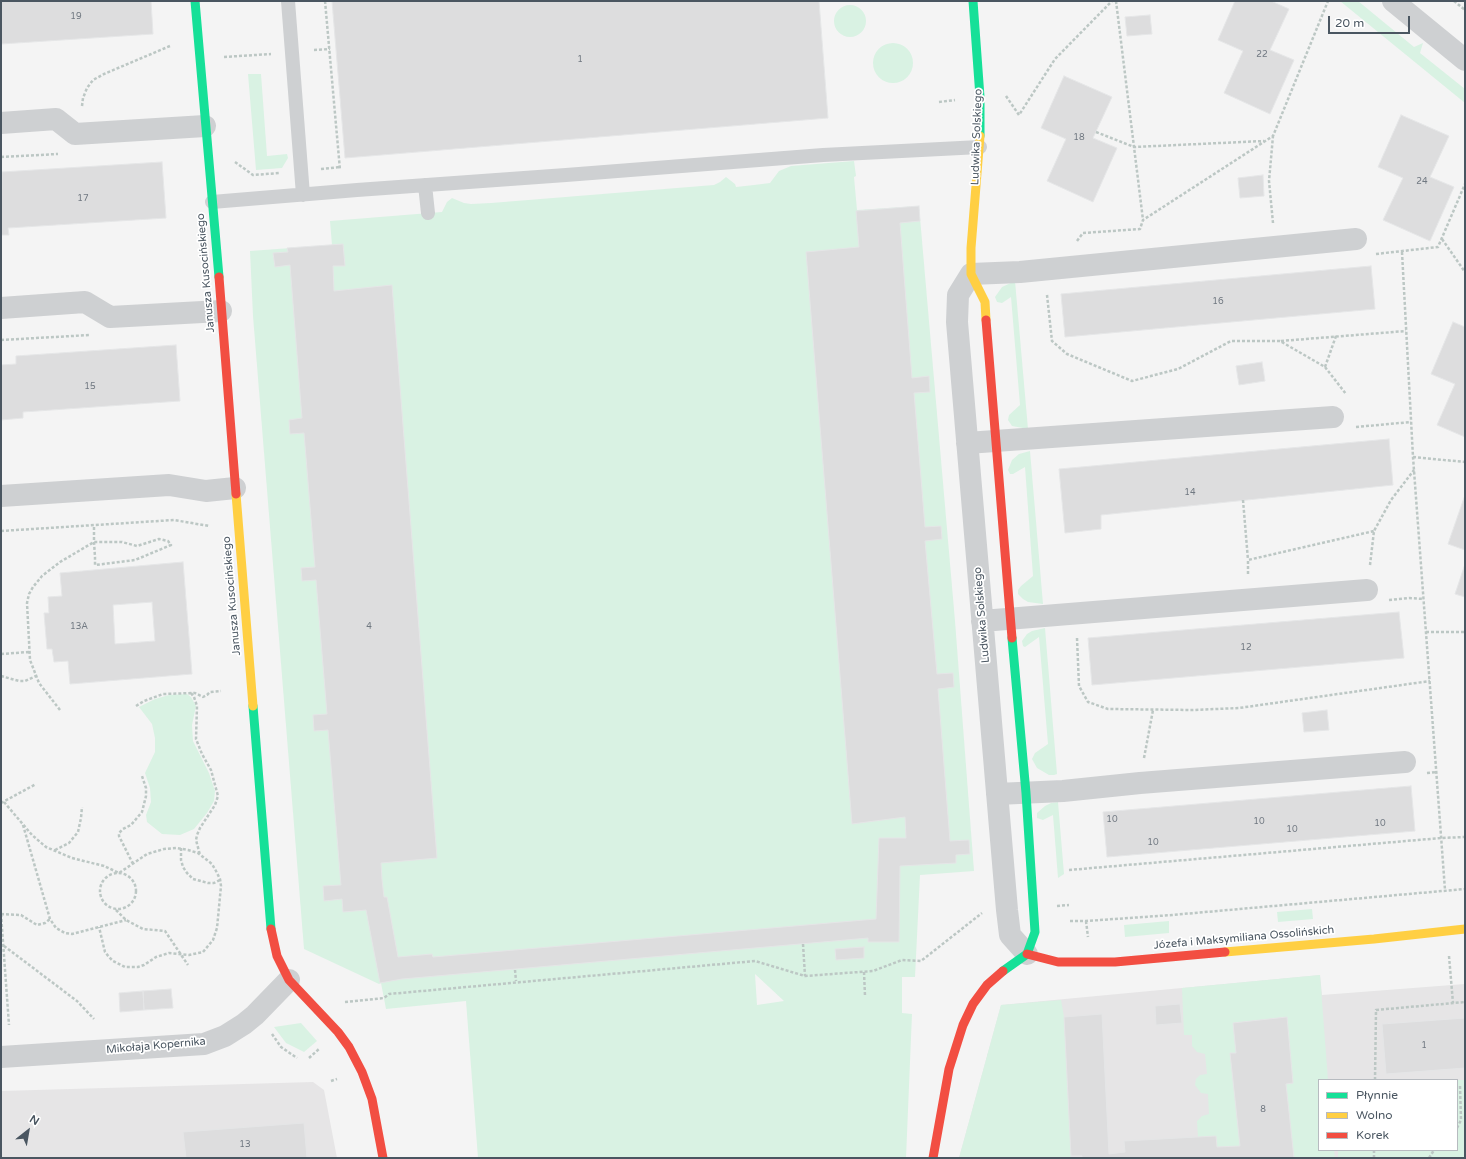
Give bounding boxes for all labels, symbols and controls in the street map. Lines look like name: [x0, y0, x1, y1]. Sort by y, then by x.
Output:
scale bar: [1330, 8, 1412, 34]
house number: 19: [70, 12, 82, 22]
text: 20 m: [1335, 16, 1364, 30]
house number: 22: [1256, 50, 1268, 60]
house number: 1: [577, 55, 583, 65]
street label: Ludwika Solskiego: [969, 89, 985, 185]
house number: 18: [1073, 133, 1085, 143]
house number: 24: [1416, 177, 1428, 187]
house number: 17: [77, 194, 89, 204]
street label: Janusza Kusocińskiego: [194, 213, 218, 333]
house number: 16: [1212, 297, 1224, 307]
house number: 15: [84, 382, 96, 392]
house number: 14: [1184, 488, 1196, 498]
street label: Janusza Kusocińskiego: [220, 536, 244, 656]
street label: Ludwika Solskiego: [971, 566, 993, 664]
house number: 13A: [70, 622, 88, 632]
house number: 4: [366, 622, 372, 632]
house number: 12: [1240, 643, 1252, 653]
house number: 10: [1106, 815, 1118, 825]
house number: 10: [1253, 817, 1265, 827]
house number: 10: [1374, 819, 1386, 829]
house number: 10: [1286, 825, 1298, 835]
house number: 10: [1147, 838, 1159, 848]
street label: Józefa i Maksymiliana Ossolińskich: [1153, 924, 1335, 952]
street label: Mikołaja Kopernika: [106, 1035, 206, 1057]
house number: 1: [1421, 1041, 1427, 1051]
legend: [1318, 1079, 1458, 1151]
text: Płynnie: [1356, 1088, 1398, 1102]
house number: 8: [1260, 1105, 1266, 1115]
text: Wolno: [1356, 1108, 1392, 1122]
north arrow: [8, 1111, 48, 1151]
text: N: [27, 1112, 42, 1128]
text: Korek: [1356, 1128, 1389, 1142]
house number: 13: [239, 1140, 251, 1150]

